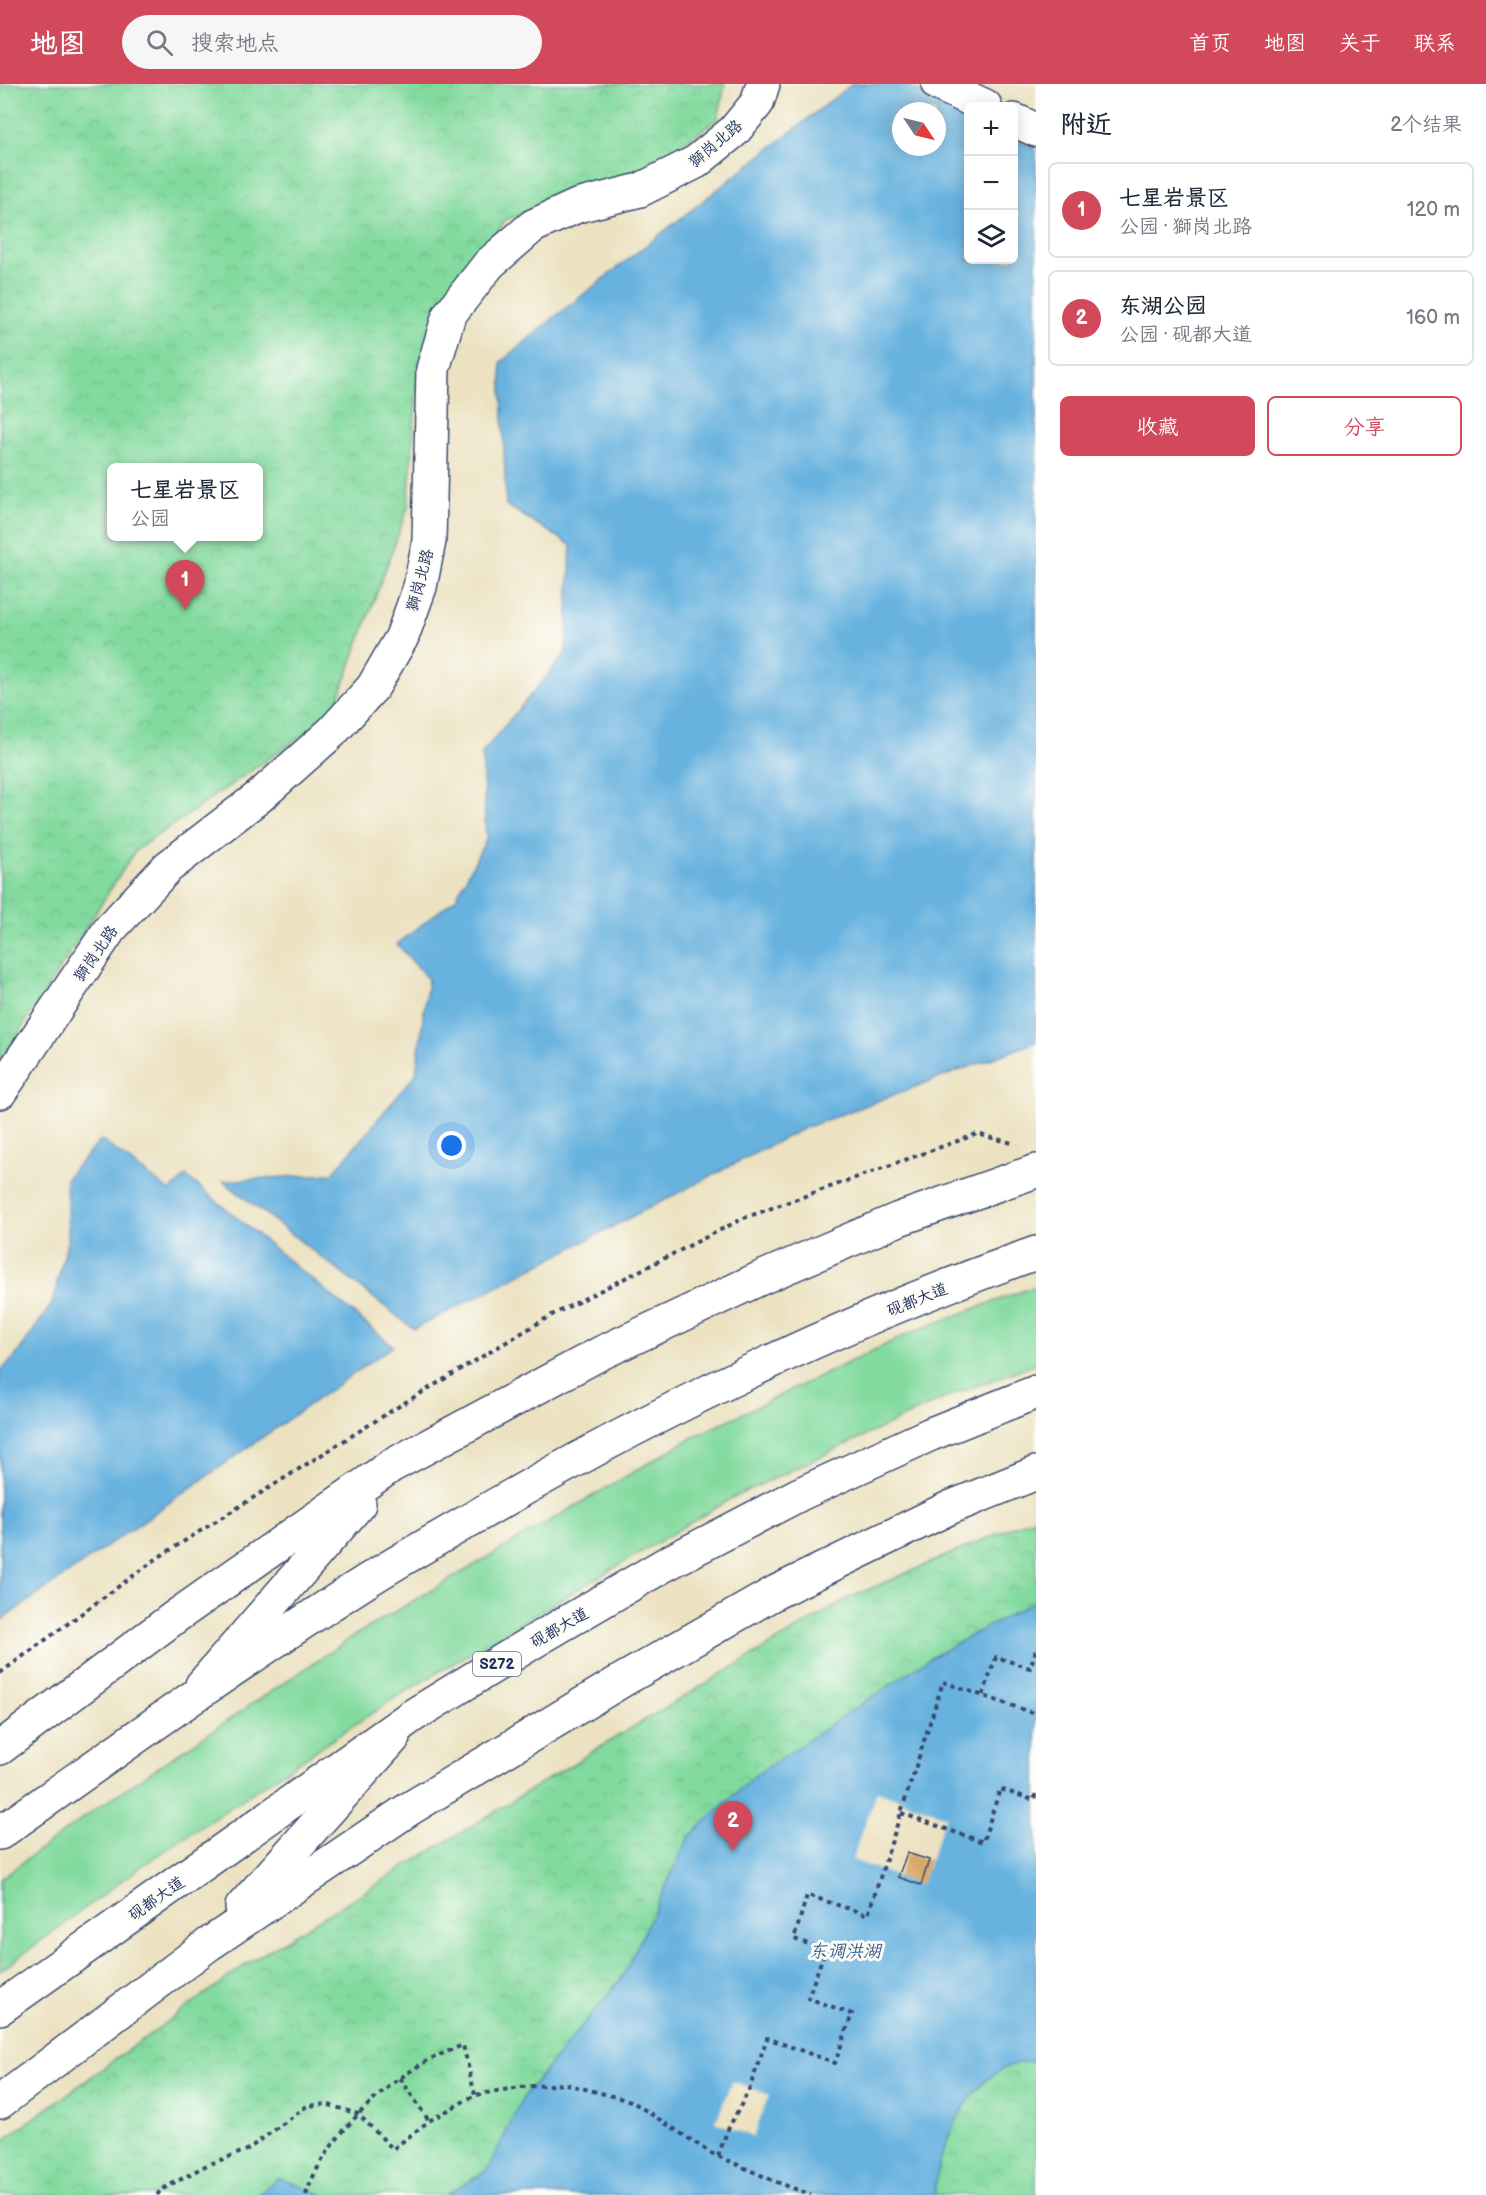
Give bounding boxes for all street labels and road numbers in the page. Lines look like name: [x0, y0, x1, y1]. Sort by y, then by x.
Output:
street label: 獅岗北路: [685, 116, 747, 172]
street label: 獅岗北路: [403, 547, 438, 614]
street label: 獅岗北路: [70, 922, 122, 986]
street label: 砚都大道: [884, 1280, 951, 1321]
street label: 砚都大道: [527, 1604, 592, 1653]
road number: S272: [473, 1652, 521, 1676]
street label: 砚都大道: [125, 1873, 189, 1925]

